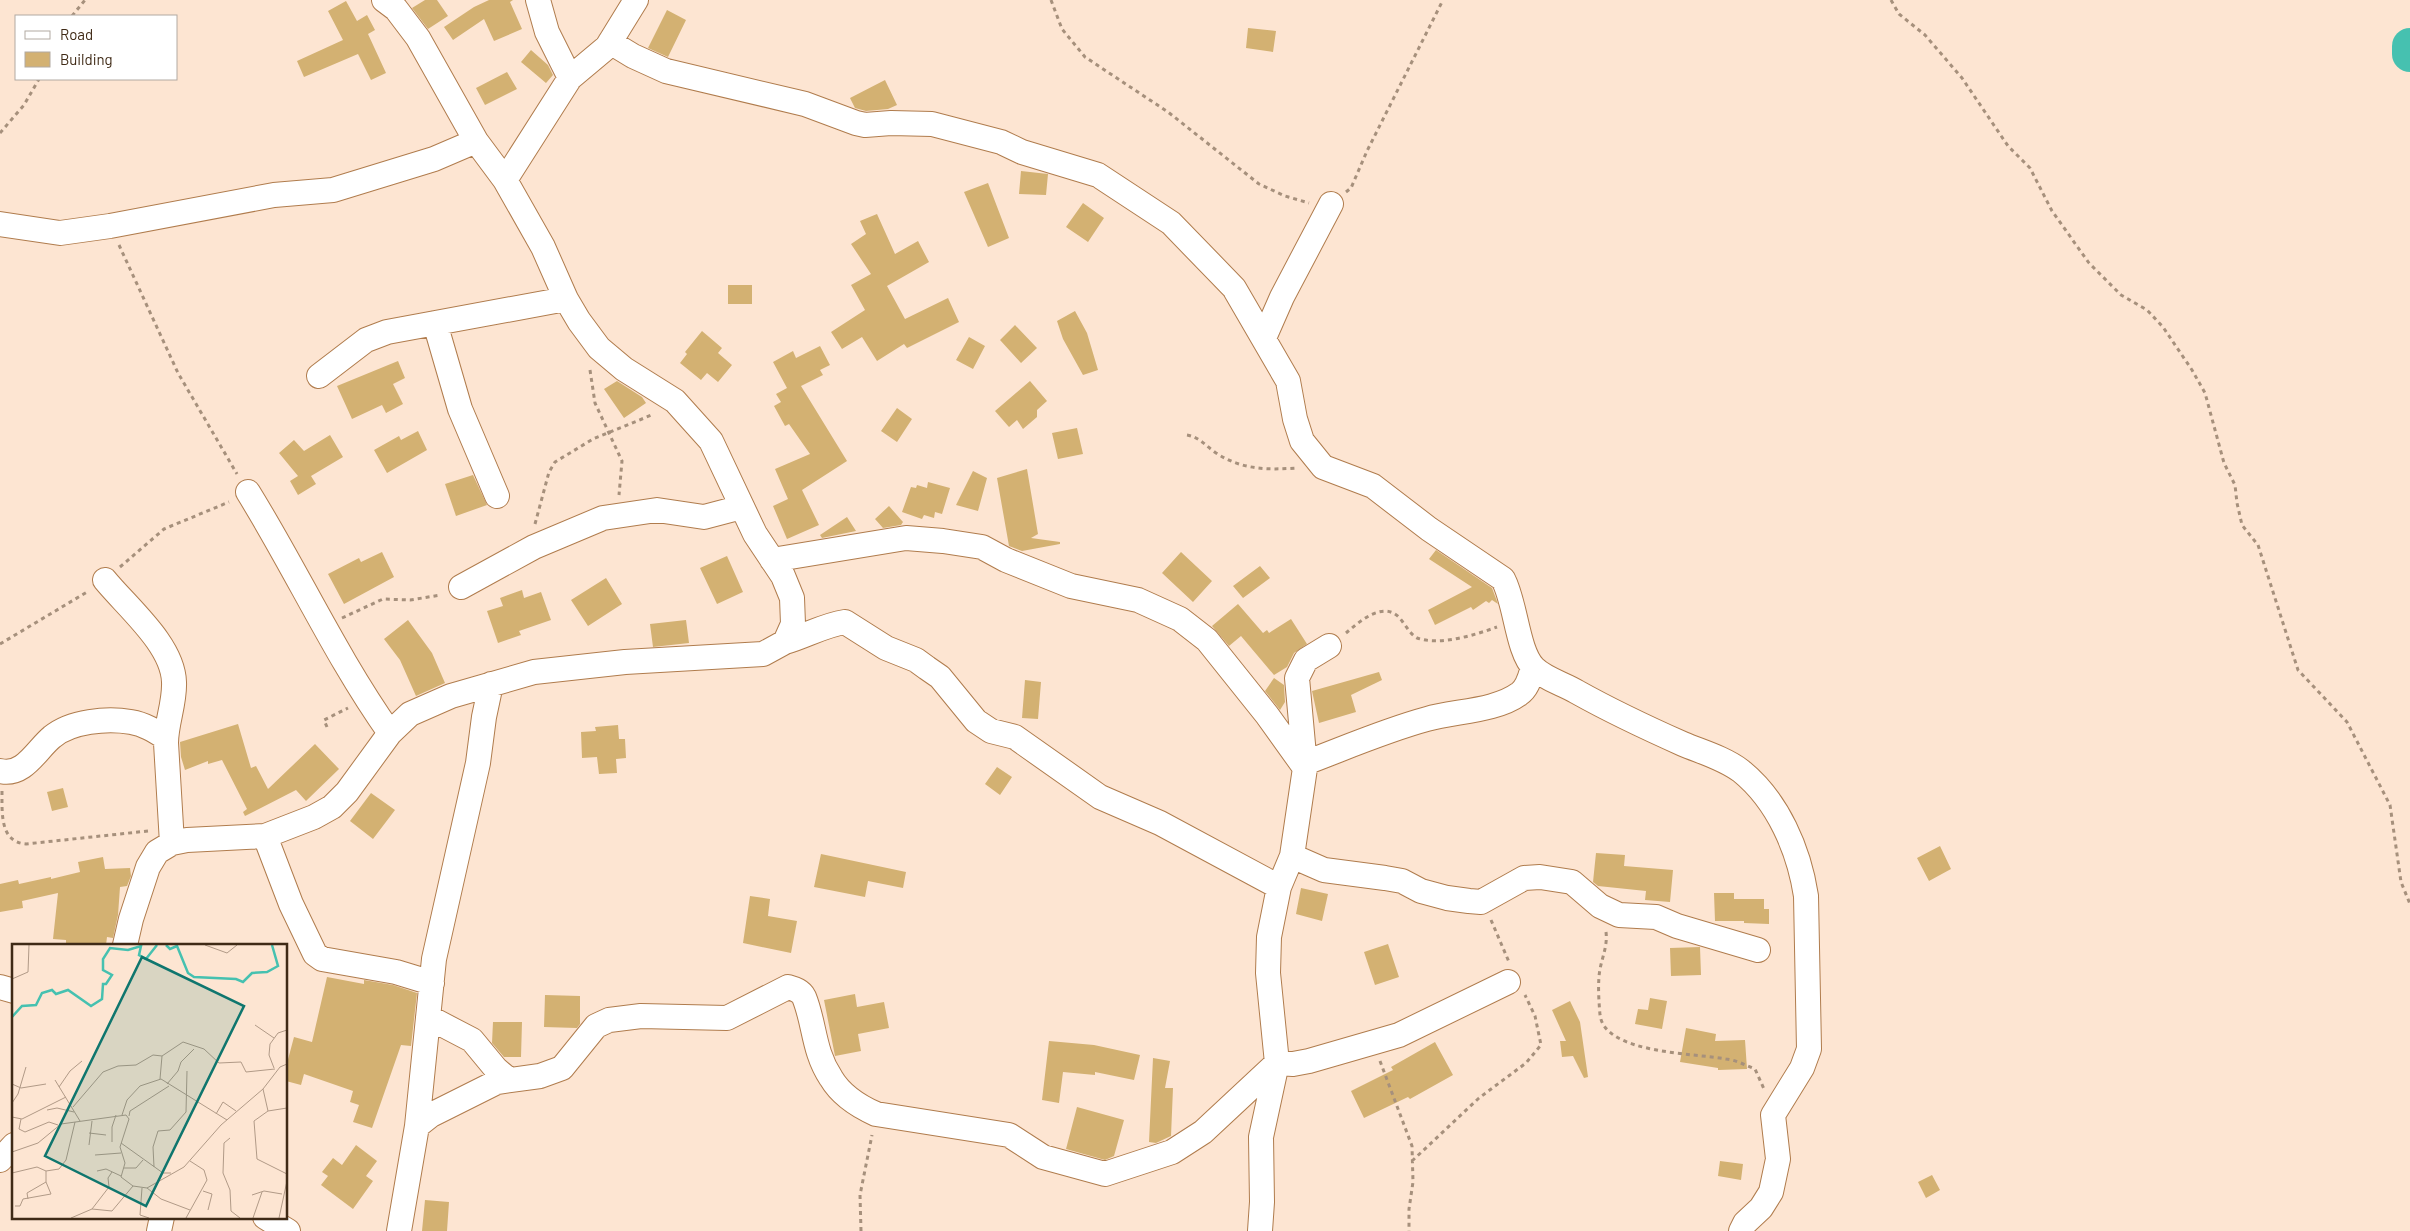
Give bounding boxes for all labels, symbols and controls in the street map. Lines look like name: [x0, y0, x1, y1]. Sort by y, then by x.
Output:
legend: [15, 15, 178, 80]
text: Road: [60, 25, 93, 43]
text: Building: [60, 50, 113, 68]
inset map: [12, 944, 288, 1218]

